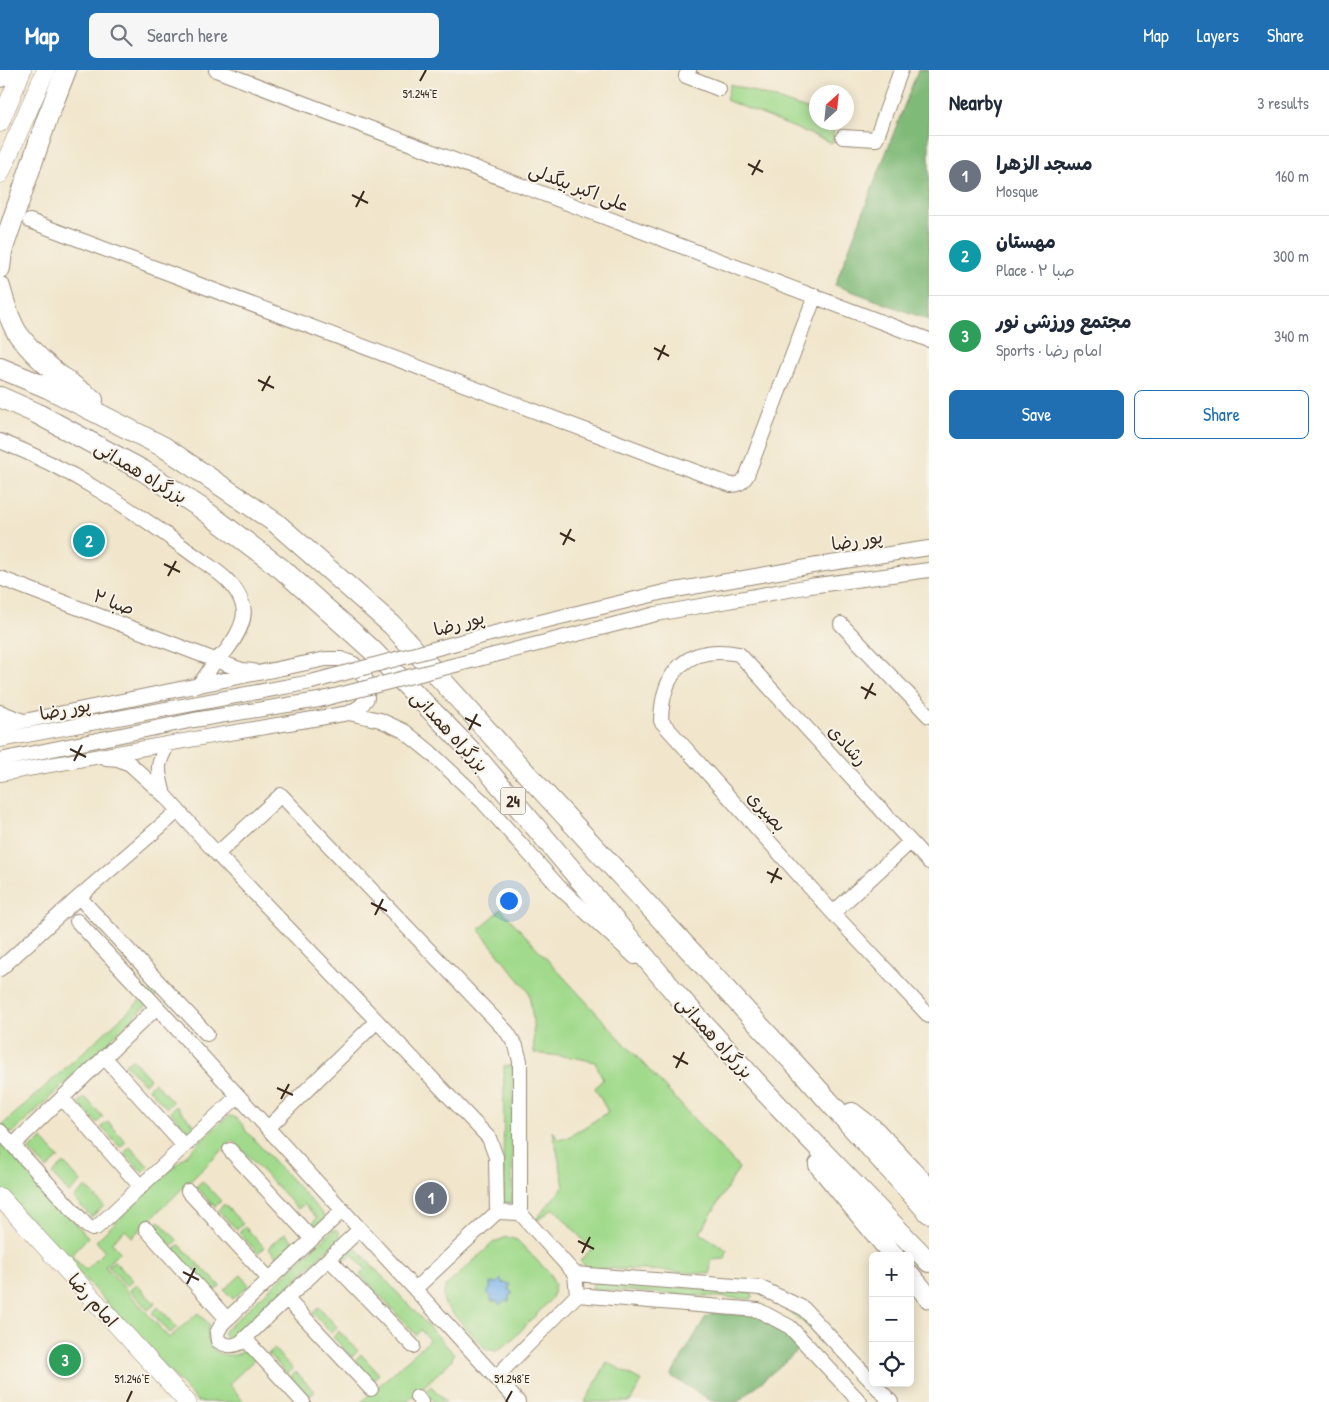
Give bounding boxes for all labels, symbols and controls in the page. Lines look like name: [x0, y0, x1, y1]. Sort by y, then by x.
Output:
search box: [89, 13, 439, 58]
text: Map: [25, 19, 59, 51]
icon: search: [107, 21, 135, 49]
text: Search here: [147, 22, 228, 48]
text: Map: [1143, 23, 1169, 48]
text: Layers: [1197, 23, 1239, 48]
text: Share: [1267, 23, 1304, 48]
text: 51.244°E: [403, 85, 438, 102]
north arrow: [809, 85, 854, 130]
text: Nearby: [949, 88, 1002, 117]
text: 3 results: [1257, 92, 1309, 114]
text: مسجد الزهرا: [996, 150, 1093, 176]
street label: علی اکبر بیگدلی: [525, 157, 633, 217]
text: 1: [962, 165, 968, 187]
text: 160 m: [1275, 165, 1309, 187]
text: Mosque: [996, 180, 1038, 202]
text: مهستان: [996, 228, 1056, 254]
text: 2: [961, 245, 969, 267]
text: 300 m: [1273, 245, 1309, 267]
text: Place · صبا ۲: [996, 259, 1075, 281]
text: مجتمع ورزشی نور: [996, 308, 1131, 334]
text: 3: [961, 325, 969, 347]
text: 340 m: [1274, 325, 1309, 347]
text: Sports · امام رضا: [996, 339, 1102, 361]
button: Save: [949, 390, 1124, 439]
button: Share: [1134, 390, 1309, 439]
street label: بزرگراه همدانی: [90, 435, 192, 509]
pin: 2: [73, 522, 105, 560]
street label: پور رضا: [830, 524, 884, 556]
street label: صبا ۲: [90, 583, 138, 621]
street label: پور رضا: [431, 604, 487, 642]
street label: بزرگراه همدانی: [405, 684, 495, 778]
street label: پور رضا: [37, 692, 93, 726]
street label: رشادی: [823, 719, 873, 771]
street label: بصیری: [742, 785, 792, 837]
road number: 24: [500, 788, 526, 814]
your location: [496, 888, 522, 914]
street label: بزرگراه همدانی: [671, 990, 759, 1084]
pin: 1: [415, 1179, 447, 1217]
map controls: [869, 1252, 914, 1387]
button: +: [869, 1252, 914, 1297]
street label: امام رضا: [61, 1268, 124, 1334]
button: −: [869, 1297, 914, 1342]
pin: 3: [49, 1341, 81, 1379]
button: locate: [869, 1342, 914, 1387]
text: 51.246°E: [115, 1370, 150, 1387]
text: 51.248°E: [494, 1370, 530, 1387]

